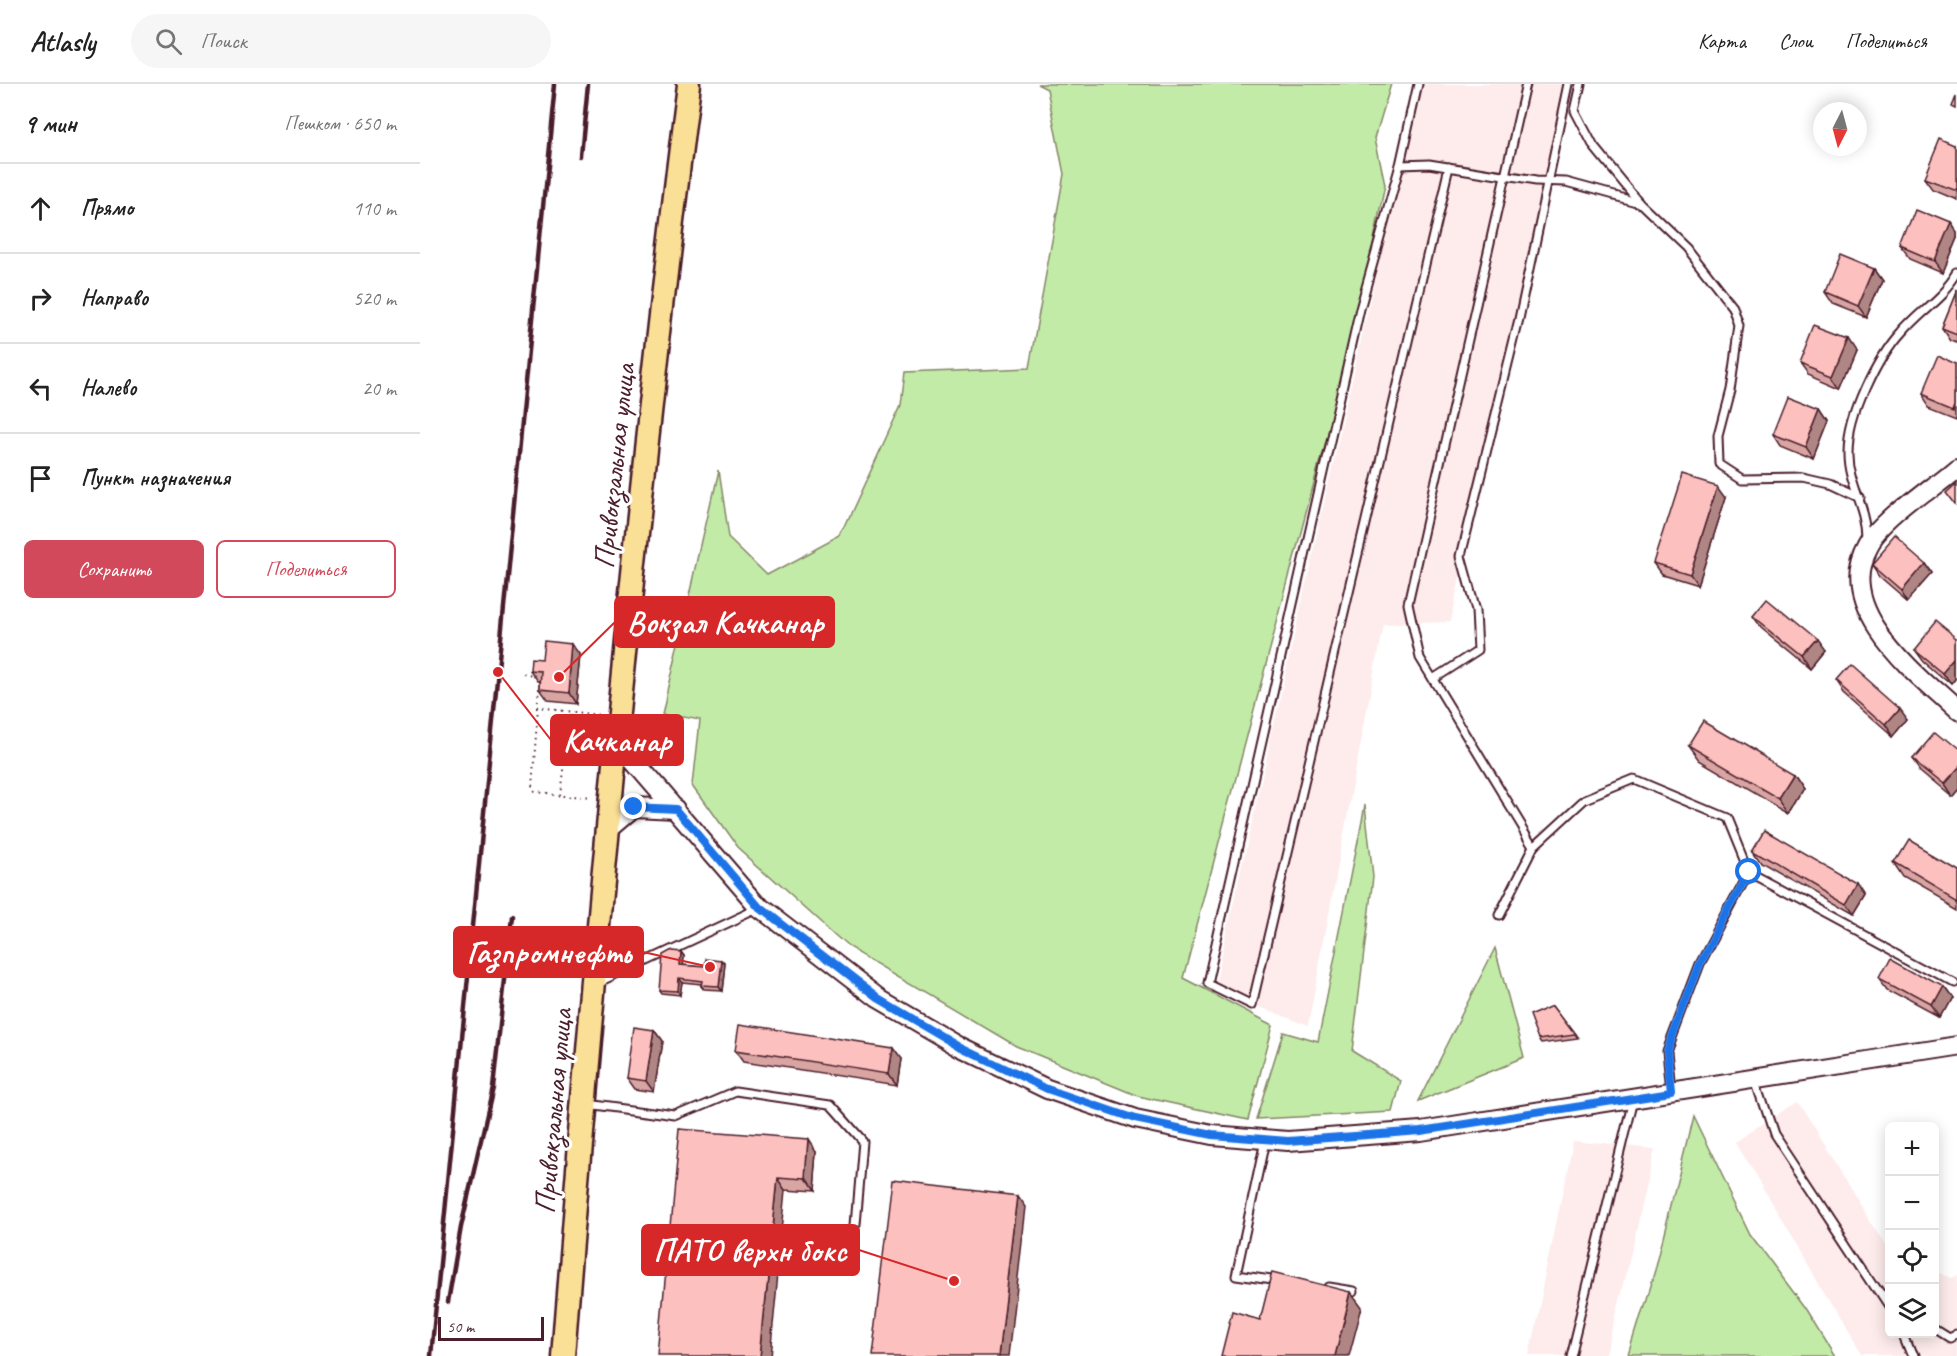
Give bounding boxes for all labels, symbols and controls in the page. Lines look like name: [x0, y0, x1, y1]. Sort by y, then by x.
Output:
search box: [131, 14, 551, 68]
text: Atlasly: [30, 24, 95, 59]
icon: search: [152, 25, 185, 58]
text: Поиск: [200, 27, 247, 55]
text: Карта: [1698, 28, 1746, 54]
text: Слои: [1779, 28, 1813, 54]
text: Поделиться: [1846, 28, 1927, 54]
north arrow: [1813, 102, 1867, 156]
text: 9 мин: [24, 107, 77, 140]
text: Пешком · 650 m: [284, 111, 396, 136]
icon: ahead: [24, 192, 57, 225]
text: Прямо: [81, 194, 133, 222]
text: 110 m: [353, 196, 396, 221]
icon: right: [24, 282, 57, 315]
text: Направо: [81, 284, 148, 312]
text: 520 m: [353, 286, 396, 311]
street label: Привокзальная улица: [584, 360, 644, 570]
icon: left: [24, 372, 57, 405]
text: Налево: [81, 374, 137, 402]
text: 20 m: [362, 376, 396, 401]
icon: arrive: [24, 462, 57, 495]
text: Пункт назначения: [81, 464, 230, 492]
button: Сохранить: [24, 540, 204, 598]
button: Поделиться: [216, 540, 396, 598]
callout: Вокзал Качканар: [615, 597, 834, 647]
text: Вокзал Качканар: [627, 602, 825, 643]
callout: Качканар: [551, 715, 683, 765]
text: Качканар: [563, 720, 673, 761]
route end: [620, 793, 646, 819]
route start: [1735, 858, 1761, 884]
callout: Газпромнефть: [454, 927, 643, 977]
text: Газпромнефть: [467, 932, 633, 974]
street label: Привокзальная улица: [525, 1005, 581, 1215]
map controls: [1885, 1122, 1939, 1338]
button: +: [1885, 1122, 1939, 1176]
button: −: [1885, 1176, 1939, 1230]
callout: ПАТО верхн бокс: [642, 1225, 859, 1275]
text: ПАТО верхн бокс: [654, 1230, 849, 1271]
button: locate: [1885, 1230, 1939, 1284]
button: layers: [1885, 1284, 1939, 1338]
scale bar: [438, 1314, 544, 1342]
text: 50 m: [447, 1317, 474, 1337]

